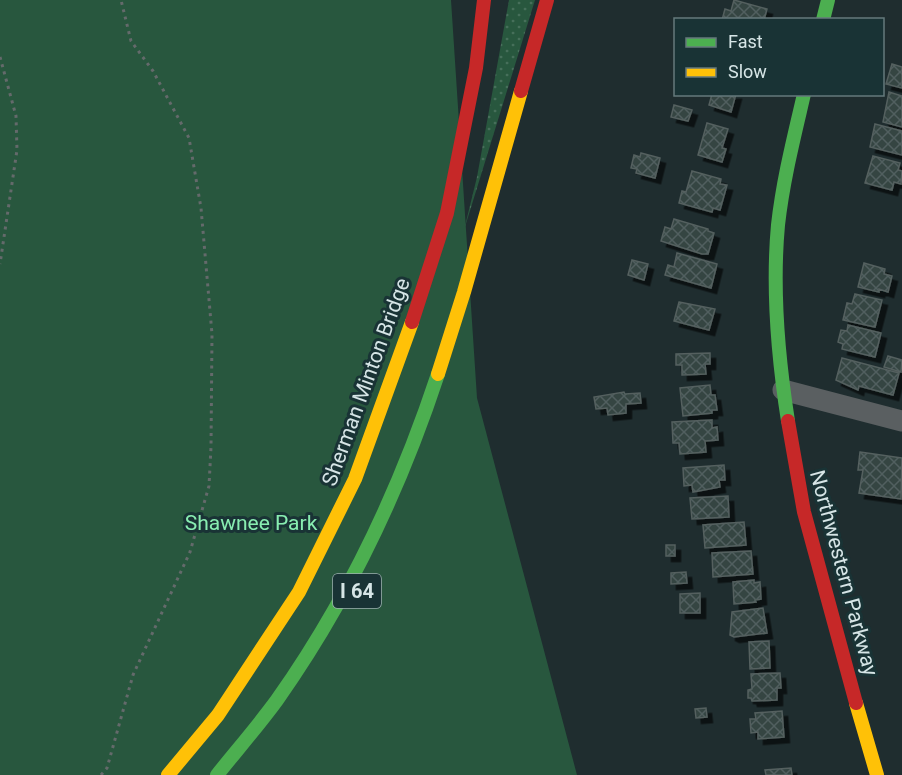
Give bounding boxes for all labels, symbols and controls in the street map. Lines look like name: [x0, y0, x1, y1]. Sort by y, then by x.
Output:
legend: [674, 18, 884, 96]
text: Fast: [728, 31, 763, 52]
text: Slow: [728, 61, 767, 82]
street label: Sherman Minton Bridge: [317, 275, 415, 489]
street label: Northwestern Parkway: [805, 467, 883, 679]
park label: Shawnee Park: [185, 511, 318, 535]
road number: I 64: [333, 574, 381, 608]

